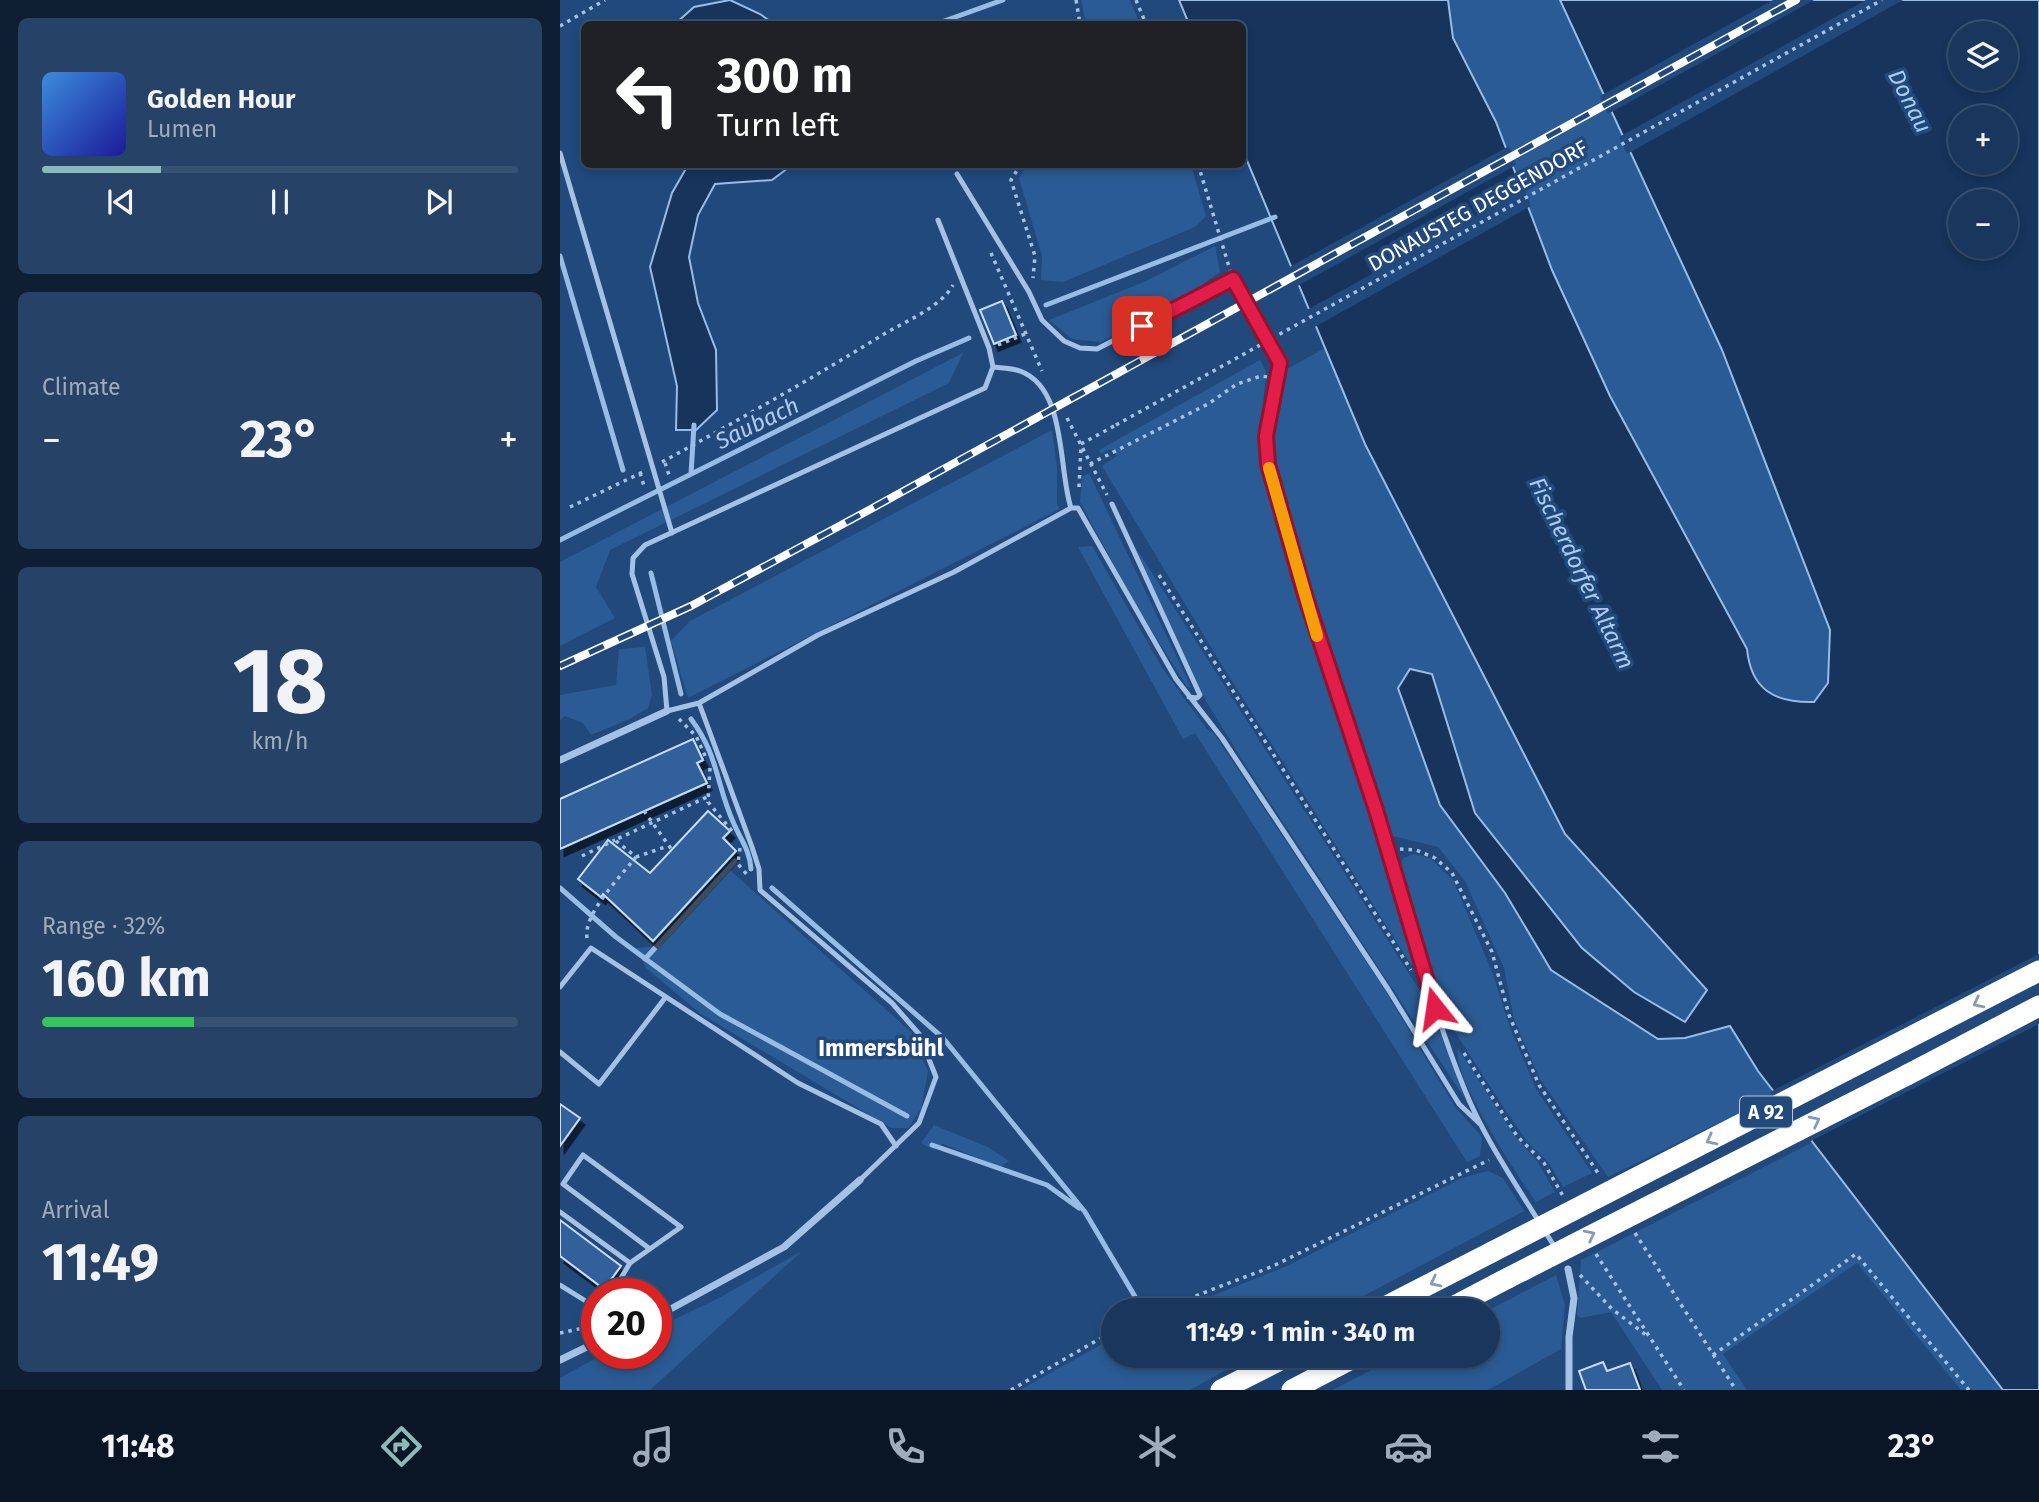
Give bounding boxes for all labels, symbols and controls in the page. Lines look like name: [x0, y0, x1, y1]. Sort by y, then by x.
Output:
map controls: [1948, 21, 2018, 259]
button: layers: [1948, 21, 2018, 91]
text: 300 m: [717, 46, 853, 105]
icon: left: [602, 49, 693, 140]
water label: Donau: [1882, 64, 1938, 138]
text: Golden Hour: [147, 84, 295, 115]
button: +: [1948, 105, 2018, 175]
text: Turn left: [717, 106, 839, 144]
text: Lumen: [147, 115, 217, 143]
street label: DONAUSTEG DEGGENDORF: [1364, 135, 1592, 277]
icon: previous: [102, 183, 140, 221]
icon: pause: [261, 183, 299, 221]
icon: next: [420, 183, 458, 221]
button: −: [1948, 189, 2018, 259]
pin: [1112, 296, 1172, 356]
icon: arrive: [1123, 307, 1161, 345]
text: Climate: [42, 373, 121, 401]
water label: Saubach: [710, 391, 803, 456]
text: 23°: [240, 408, 320, 471]
text: −: [42, 417, 61, 463]
text: +: [499, 417, 518, 463]
water label: Fischerdorfer Altarm: [1523, 473, 1641, 673]
text: 18: [232, 627, 328, 736]
text: km/h: [252, 727, 308, 755]
text: Range · 32%: [42, 912, 165, 940]
text: 160 km: [42, 947, 211, 1010]
position arrow: [1398, 971, 1472, 1045]
one-way arrow: [1973, 994, 1985, 1008]
district label: Immersbühl: [818, 1034, 944, 1062]
road number: A 92: [1740, 1096, 1792, 1128]
one-way arrow: [1808, 1116, 1820, 1130]
one-way arrow: [1705, 1132, 1718, 1146]
text: Arrival: [42, 1196, 109, 1224]
one-way arrow: [1583, 1230, 1595, 1244]
text: 11:49: [42, 1231, 159, 1294]
one-way arrow: [1430, 1273, 1442, 1287]
speed limit sign: 20: [581, 1278, 672, 1369]
text: 11:49 · 1 min · 340 m: [1186, 1317, 1415, 1348]
icon: directions: [377, 1422, 426, 1471]
icon: music: [629, 1422, 678, 1471]
icon: phone: [881, 1422, 930, 1471]
icon: climate: [1133, 1422, 1182, 1471]
icon: car: [1384, 1422, 1433, 1471]
icon: filters: [1636, 1422, 1685, 1471]
text: 11:48: [101, 1427, 175, 1465]
text: 23°: [1888, 1427, 1938, 1465]

